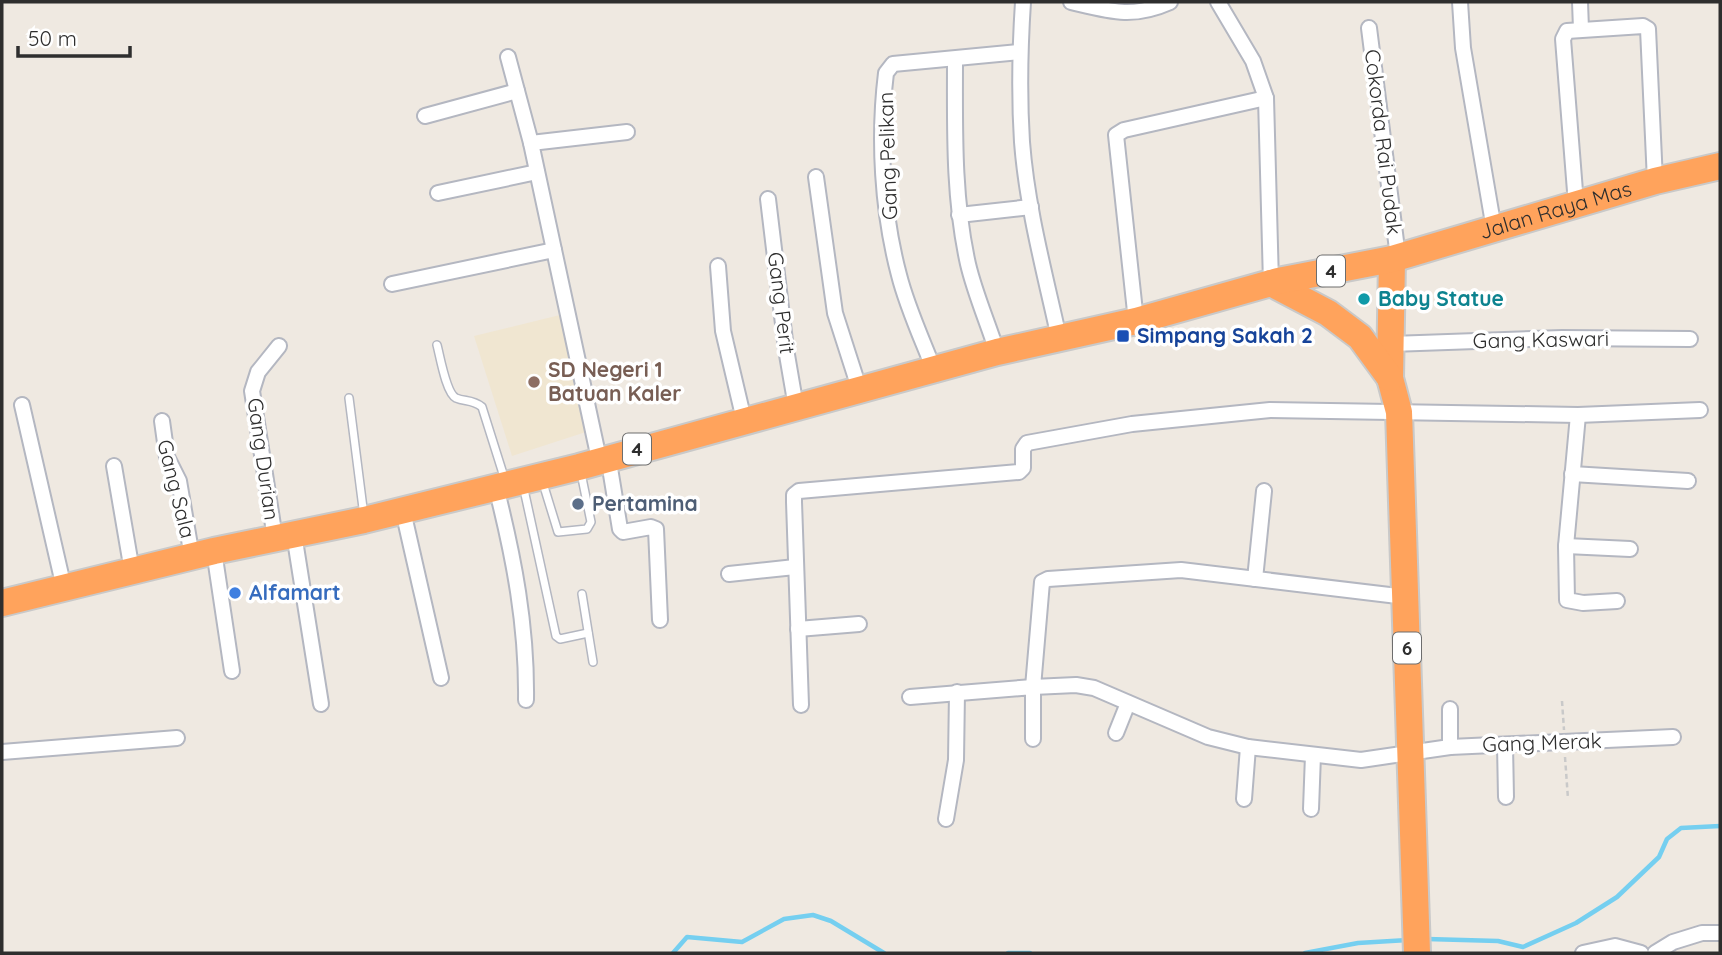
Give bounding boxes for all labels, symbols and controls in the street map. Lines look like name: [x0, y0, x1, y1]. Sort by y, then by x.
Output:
scale bar: [18, 14, 130, 58]
text: 50 m: [28, 25, 77, 51]
street label: Cokorda Rai Pudak: [1360, 48, 1408, 236]
street label: Gang Pelikan: [872, 92, 902, 221]
street label: Jalan Raya Mas: [1476, 175, 1634, 244]
street label: Gang Perit: [763, 250, 801, 355]
road number: 4: [1317, 256, 1345, 286]
place label: Baby Statue: [1378, 285, 1504, 311]
marker: Baby Statue: [1356, 291, 1372, 307]
place label: Simpang Sakah 2: [1137, 322, 1313, 348]
street label: Gang Kaswari: [1473, 325, 1609, 353]
marker: Simpang Sakah 2: [1115, 328, 1131, 344]
place label: SD Negeri 1 Batuan Kaler: [548, 356, 681, 406]
marker: SD Negeri 1 Batuan Kaler: [526, 374, 542, 390]
street label: Gang Durian: [243, 396, 285, 522]
road number: 4: [623, 433, 651, 464]
street label: Gang Sala: [152, 437, 202, 541]
place label: Pertamina: [592, 490, 698, 516]
marker: Pertamina: [570, 496, 586, 512]
place label: Alfamart: [249, 579, 341, 605]
marker: Alfamart: [227, 585, 243, 601]
road number: 6: [1393, 632, 1421, 664]
street label: Gang Merak: [1482, 727, 1602, 757]

